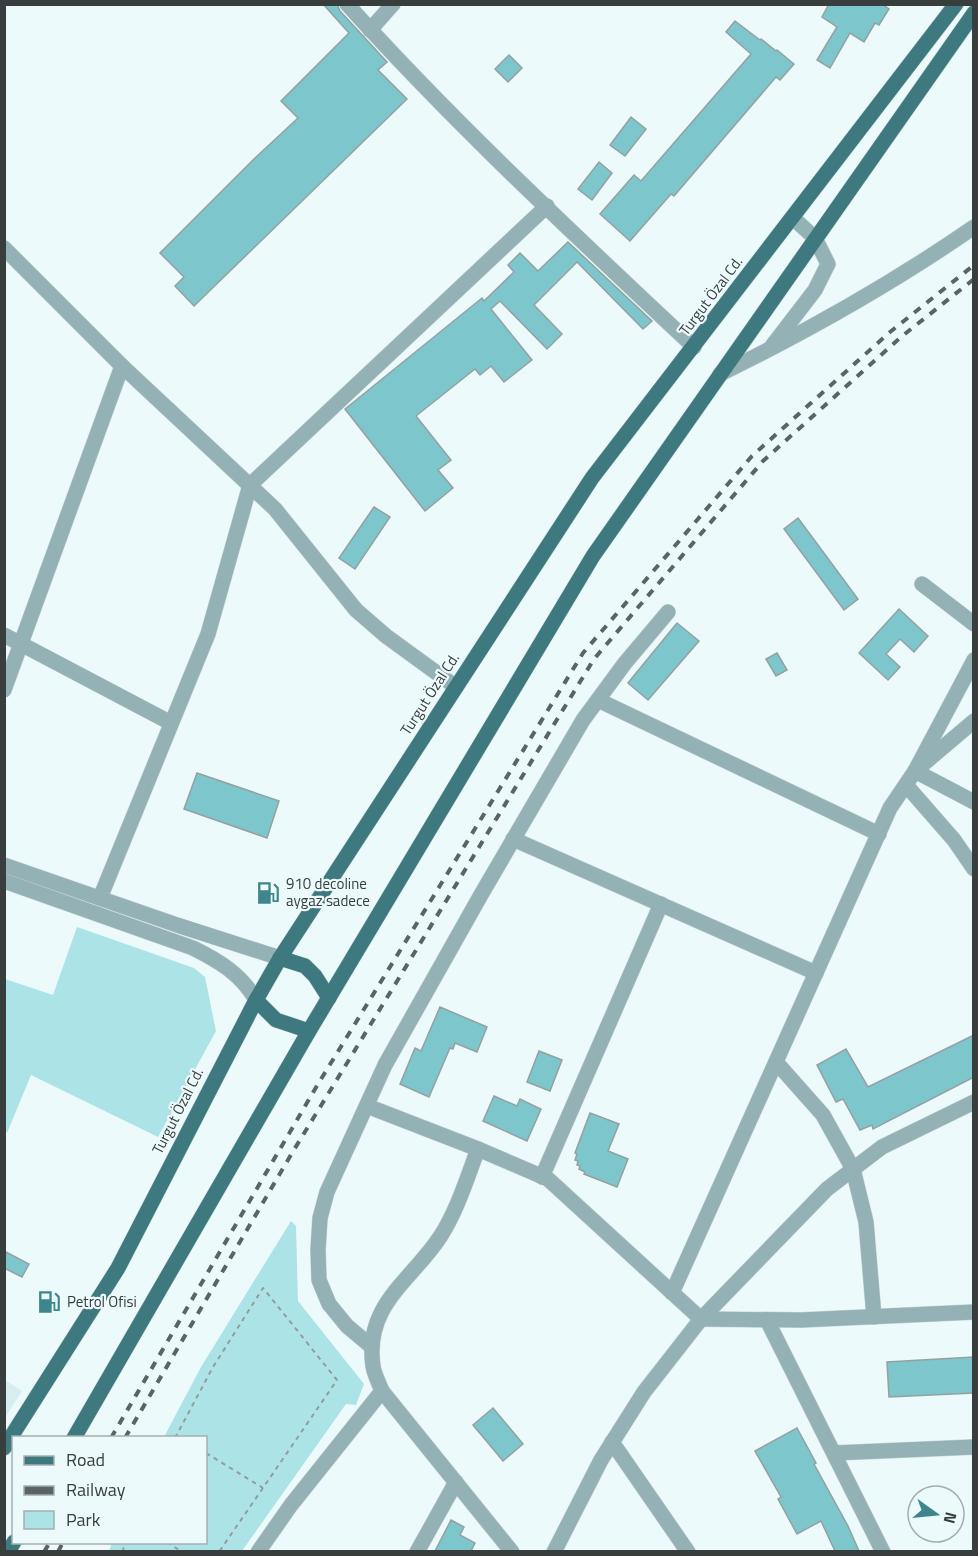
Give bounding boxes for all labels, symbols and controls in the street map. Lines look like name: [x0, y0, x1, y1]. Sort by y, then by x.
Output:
street label: Turgut Özal Cd.: [673, 251, 748, 340]
street label: Turgut Özal Cd.: [394, 648, 465, 739]
place label: 910 decoline aygaz sadece: [286, 872, 370, 912]
fuel station icon: 910 decoline aygaz sadece: [255, 880, 281, 906]
street label: Turgut Özal Cd.: [146, 1064, 209, 1158]
fuel station icon: Petrol Ofisi: [36, 1289, 62, 1315]
place label: Petrol Ofisi: [67, 1290, 137, 1313]
legend: [12, 1436, 207, 1544]
text: Road: [66, 1446, 105, 1473]
text: Railway: [66, 1476, 126, 1503]
north arrow: [906, 1484, 966, 1544]
text: Park: [66, 1506, 101, 1533]
text: N: [937, 1509, 964, 1526]

